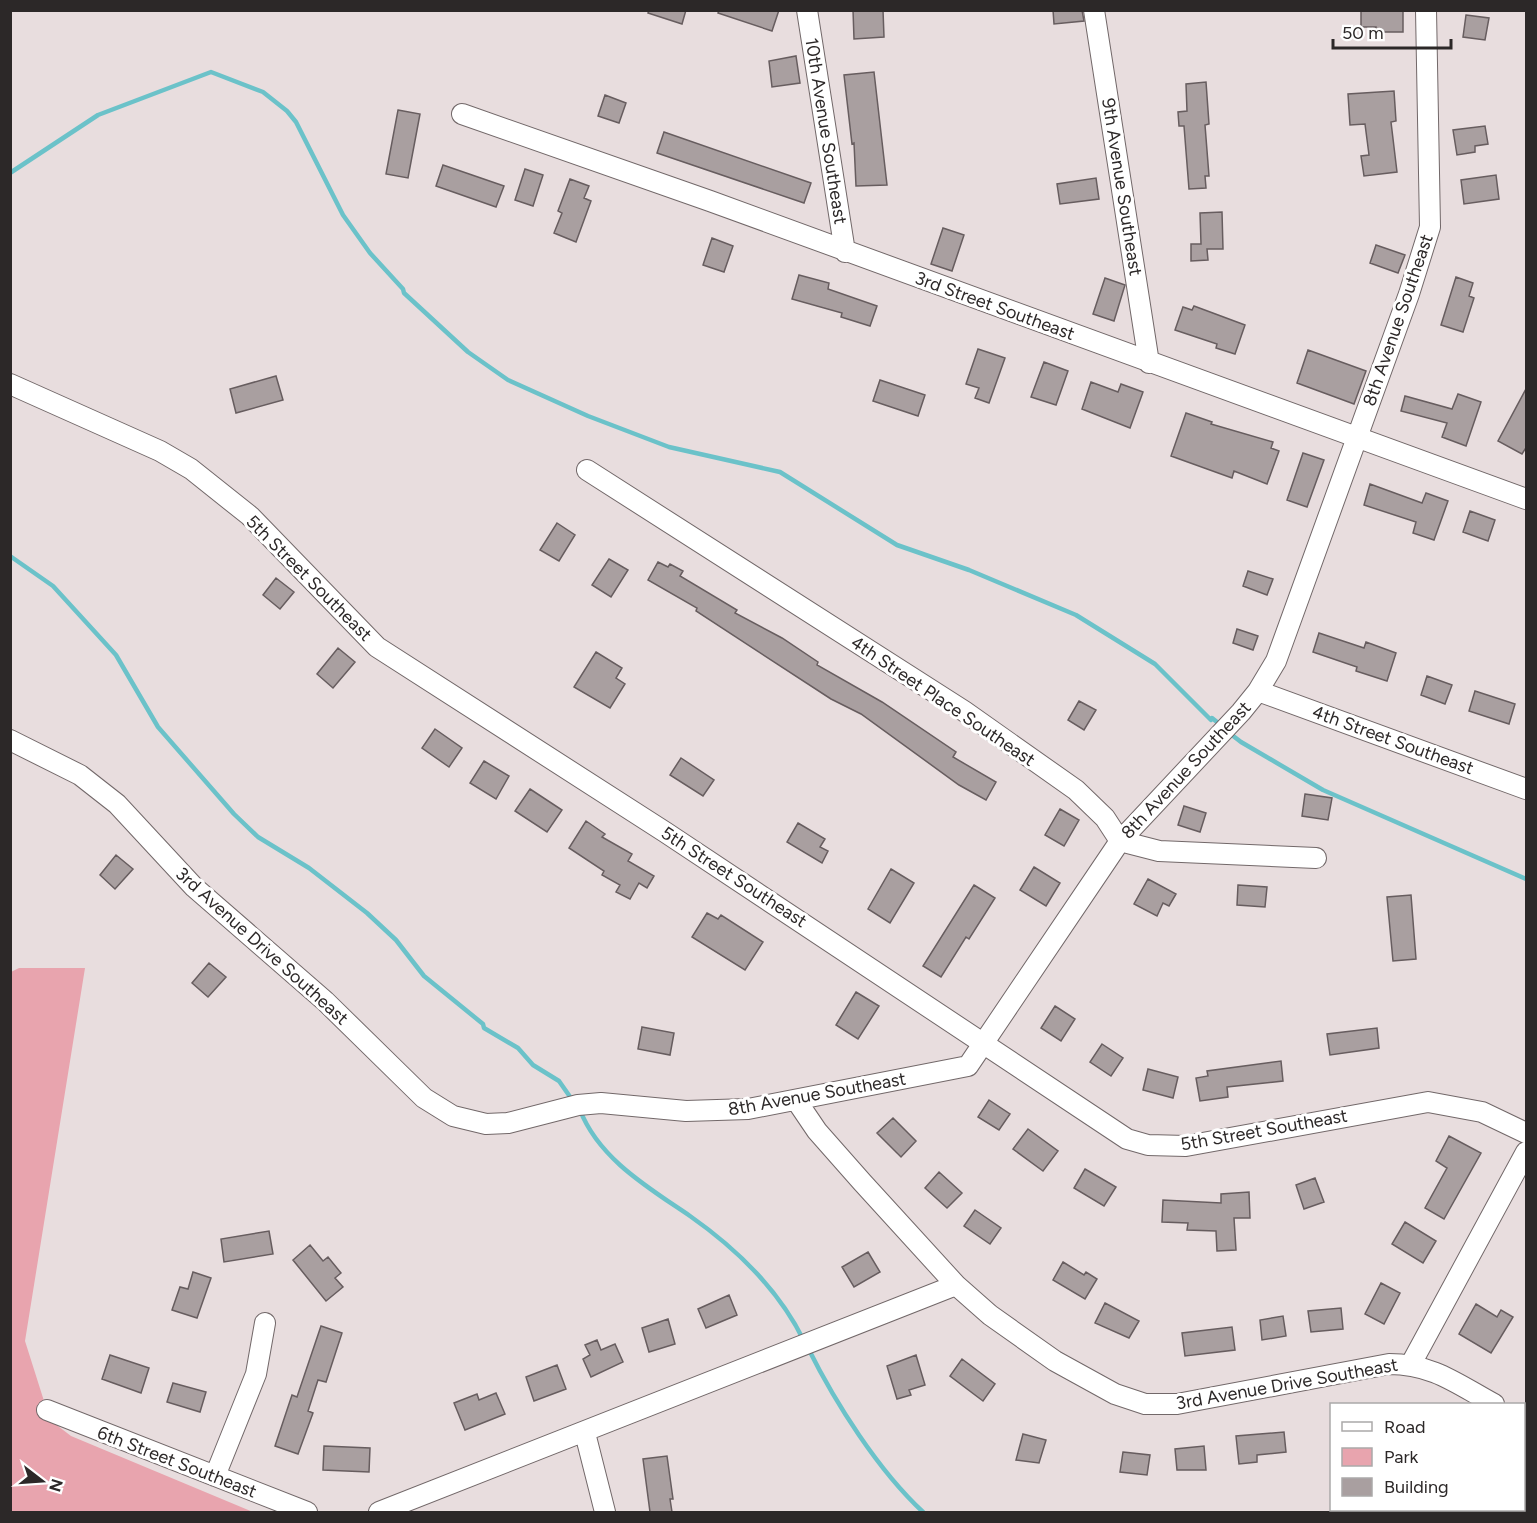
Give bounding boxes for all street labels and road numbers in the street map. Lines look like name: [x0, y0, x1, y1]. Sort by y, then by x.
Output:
street label: 10th Avenue Southeast: [800, 36, 852, 226]
street label: 9th Avenue Southeast: [1097, 97, 1147, 277]
street label: 8th Avenue Southeast: [1358, 231, 1438, 409]
street label: 3rd Street Southeast: [912, 267, 1078, 345]
street label: 5th Street Southeast: [241, 510, 377, 646]
street label: 4th Street Place Southeast: [847, 631, 1039, 771]
street label: 8th Avenue Southeast: [1116, 696, 1256, 843]
street label: 4th Street Southeast: [1309, 701, 1477, 779]
street label: 5th Street Southeast: [657, 822, 811, 932]
street label: 3rd Avenue Drive Southeast: [171, 863, 353, 1030]
street label: 8th Avenue Southeast: [726, 1067, 908, 1120]
street label: 5th Street Southeast: [1179, 1104, 1349, 1156]
street label: 3rd Avenue Drive Southeast: [1174, 1354, 1400, 1414]
street label: 6th Street Southeast: [94, 1421, 260, 1503]

